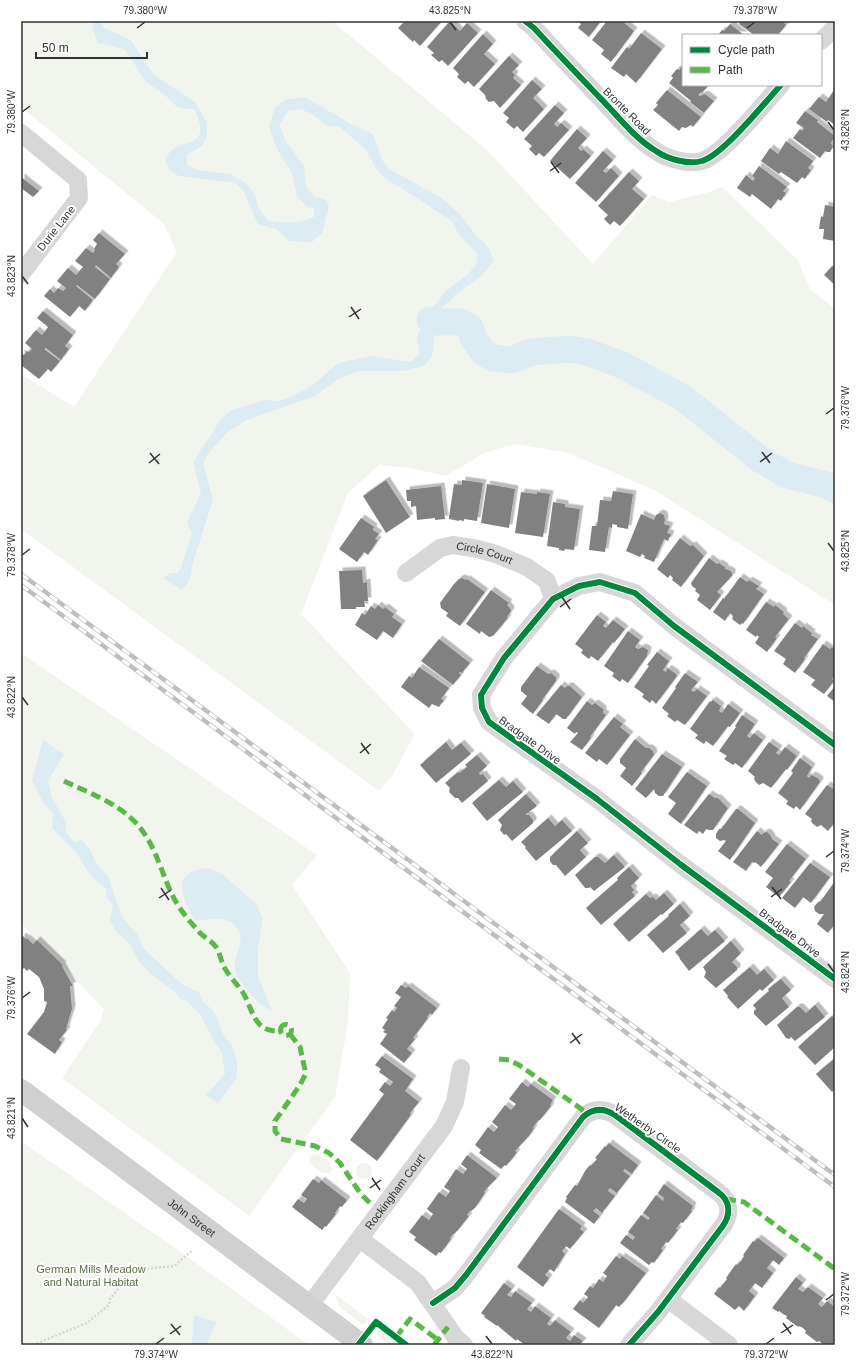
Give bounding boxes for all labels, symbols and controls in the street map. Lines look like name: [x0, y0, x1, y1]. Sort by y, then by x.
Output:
text: 79.380°W: [123, 5, 168, 16]
text: 43.825°N: [429, 5, 471, 16]
text: 79.378°W: [733, 5, 778, 16]
scale bar: [36, 34, 147, 60]
legend: [682, 34, 822, 86]
text: 50 m: [42, 41, 69, 55]
text: Cycle path: [718, 43, 775, 57]
text: Path: [718, 63, 743, 77]
street label: Bronte Road: [601, 85, 653, 137]
text: 79.380°W: [6, 89, 17, 134]
text: 43.826°N: [840, 109, 851, 151]
street label: Durie Lane: [35, 203, 77, 253]
text: 43.823°N: [6, 255, 17, 297]
text: 79.376°W: [840, 385, 851, 430]
text: 43.825°N: [840, 530, 851, 572]
text: 79.378°W: [6, 532, 17, 577]
street label: Circle Court: [455, 540, 514, 566]
text: 43.822°N: [6, 676, 17, 718]
street label: Bradgate Drive: [497, 714, 563, 766]
text: 79.374°W: [840, 828, 851, 873]
street label: Bradgate Drive: [757, 906, 823, 960]
text: 43.824°N: [840, 951, 851, 993]
text: 79.376°W: [6, 975, 17, 1020]
text: 43.821°N: [6, 1097, 17, 1139]
street label: Wetherby Circle: [613, 1101, 683, 1155]
street label: Rockingham Court: [363, 1152, 427, 1232]
street label: John Street: [165, 1196, 218, 1239]
park label: German Mills Meadow and Natural Habitat: [36, 1263, 146, 1288]
text: 79.372°W: [840, 1271, 851, 1316]
text: 79.374°W: [134, 1349, 179, 1360]
text: 43.822°N: [471, 1349, 513, 1360]
text: 79.372°W: [744, 1349, 789, 1360]

